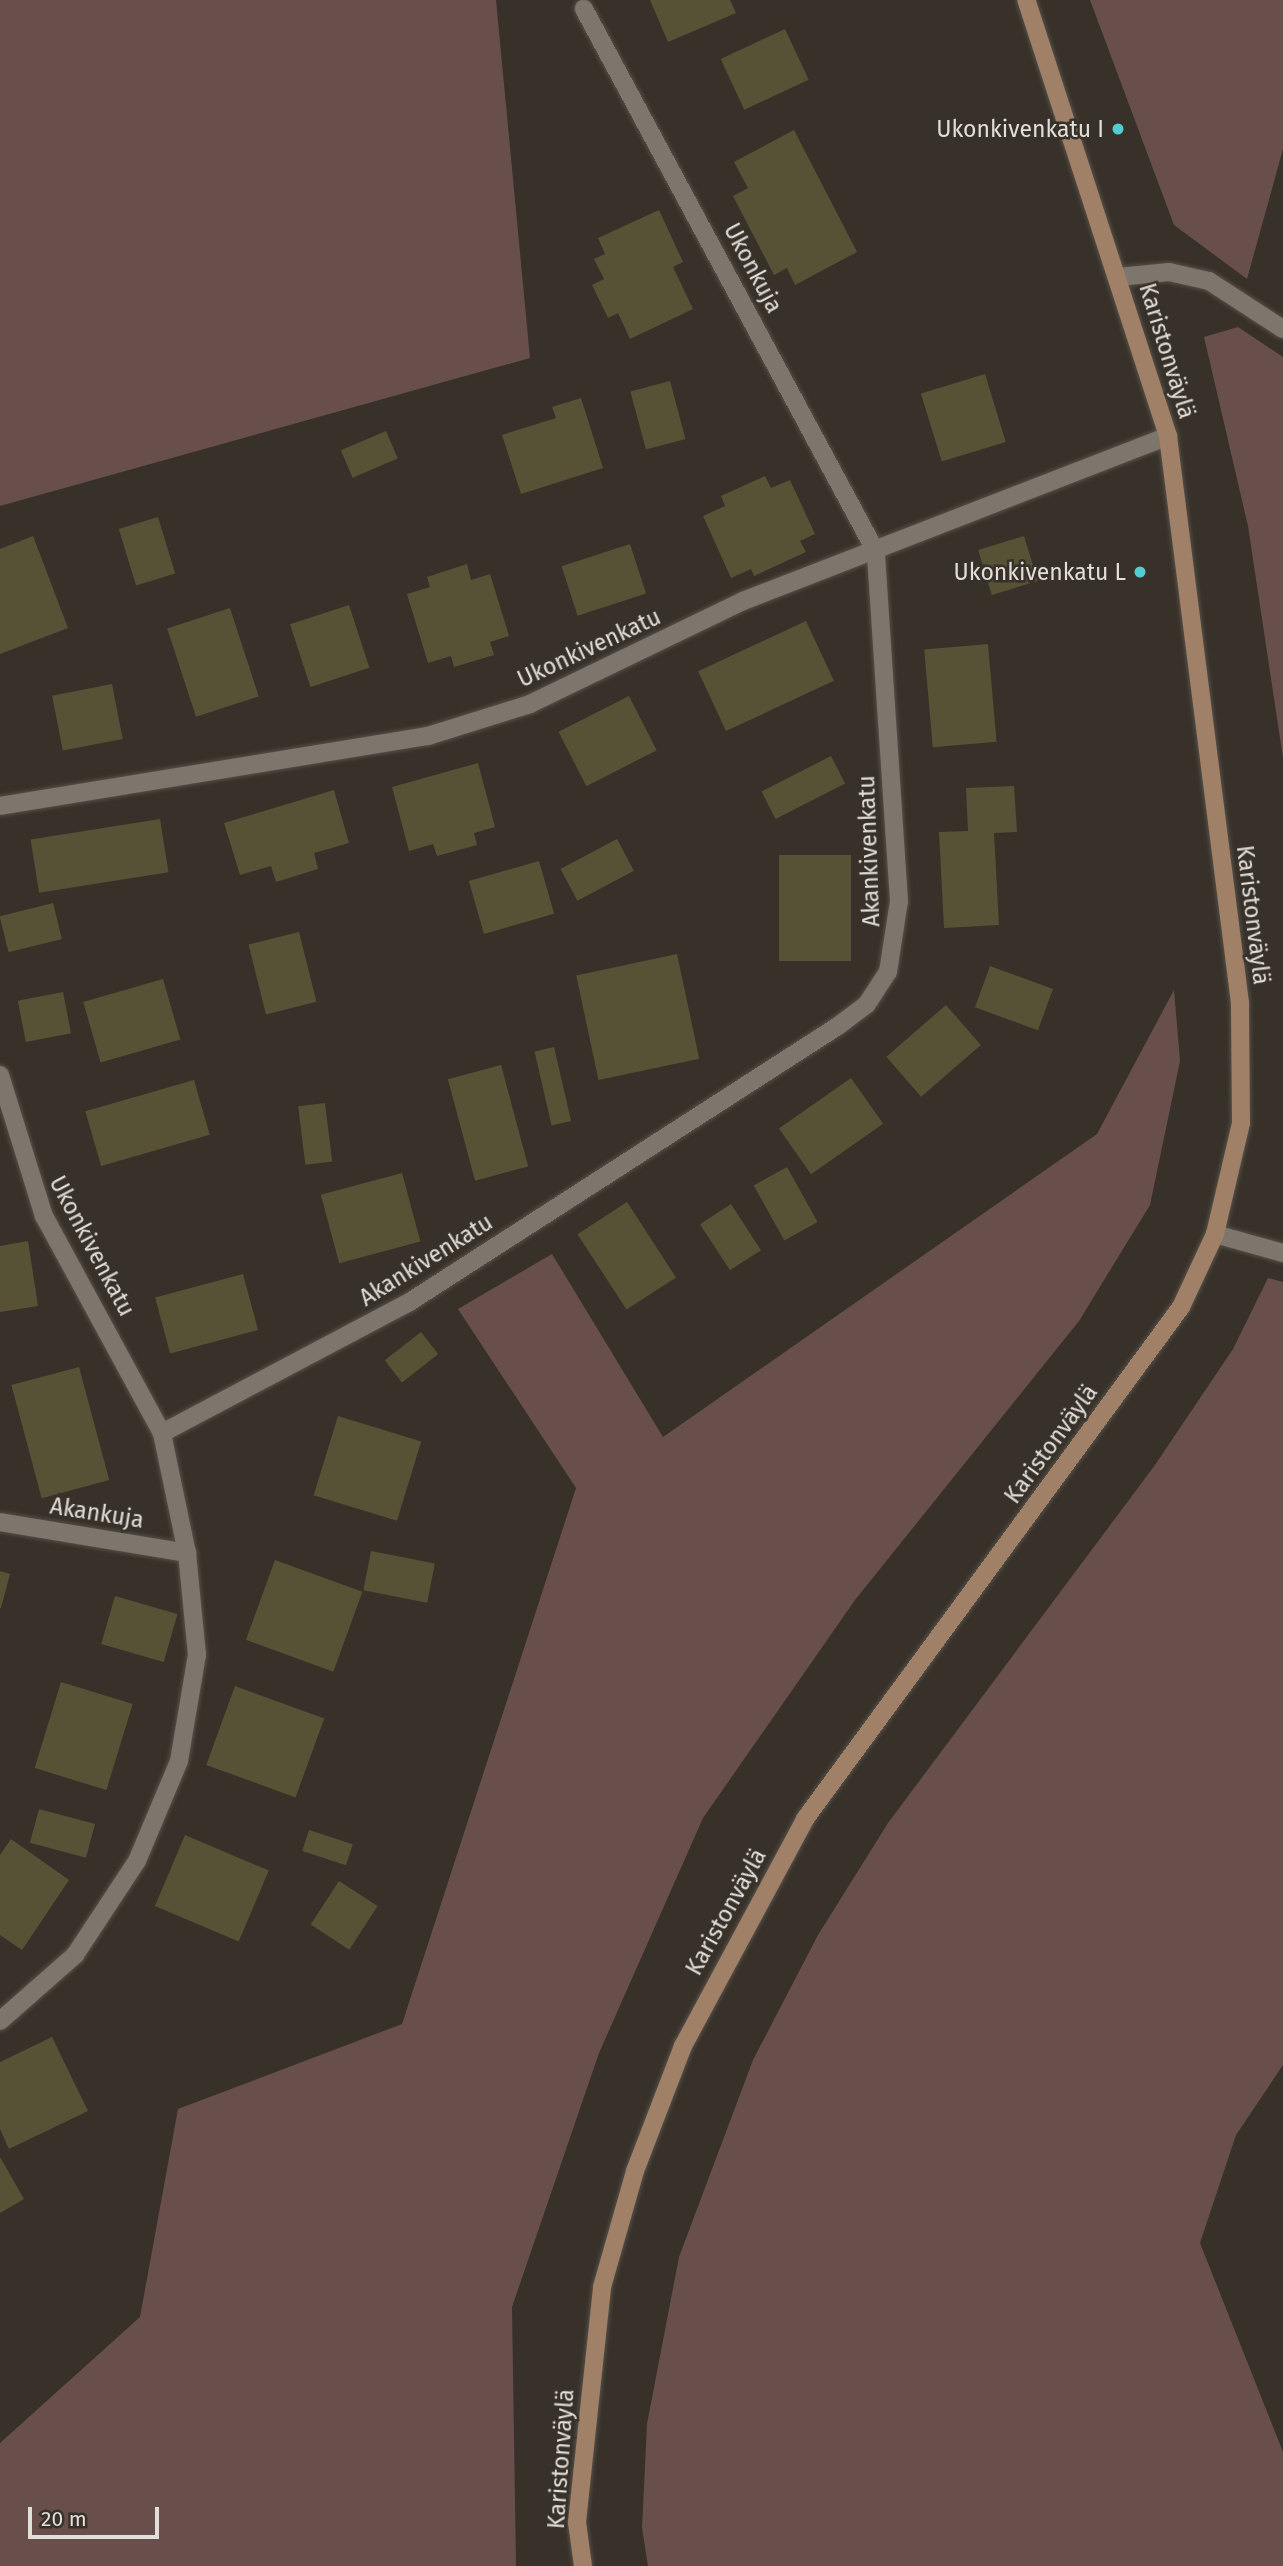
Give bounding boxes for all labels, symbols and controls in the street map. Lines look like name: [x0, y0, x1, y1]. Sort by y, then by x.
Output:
place label: Ukonkivenkatu I: [936, 115, 1104, 143]
marker: Ukonkivenkatu I: [1110, 121, 1126, 137]
street label: Ukonkuja: [718, 218, 788, 318]
street label: Karistonväylä: [1133, 280, 1201, 422]
place label: Ukonkivenkatu L: [954, 558, 1126, 586]
marker: Ukonkivenkatu L: [1132, 564, 1148, 580]
street label: Ukonkivenkatu: [513, 603, 665, 693]
street label: Akankivenkatu: [853, 775, 885, 927]
street label: Karistonväylä: [1231, 844, 1275, 986]
street label: Ukonkivenkatu: [43, 1171, 141, 1321]
street label: Akankivenkatu: [354, 1208, 498, 1312]
street label: Karistonväylä: [999, 1379, 1103, 1509]
street label: Akankuja: [48, 1492, 146, 1534]
street label: Karistonväylä: [680, 1844, 772, 1980]
street label: Karistonväylä: [542, 2388, 580, 2530]
scale bar: [32, 2492, 163, 2536]
text: 20 m: [41, 2506, 87, 2532]

